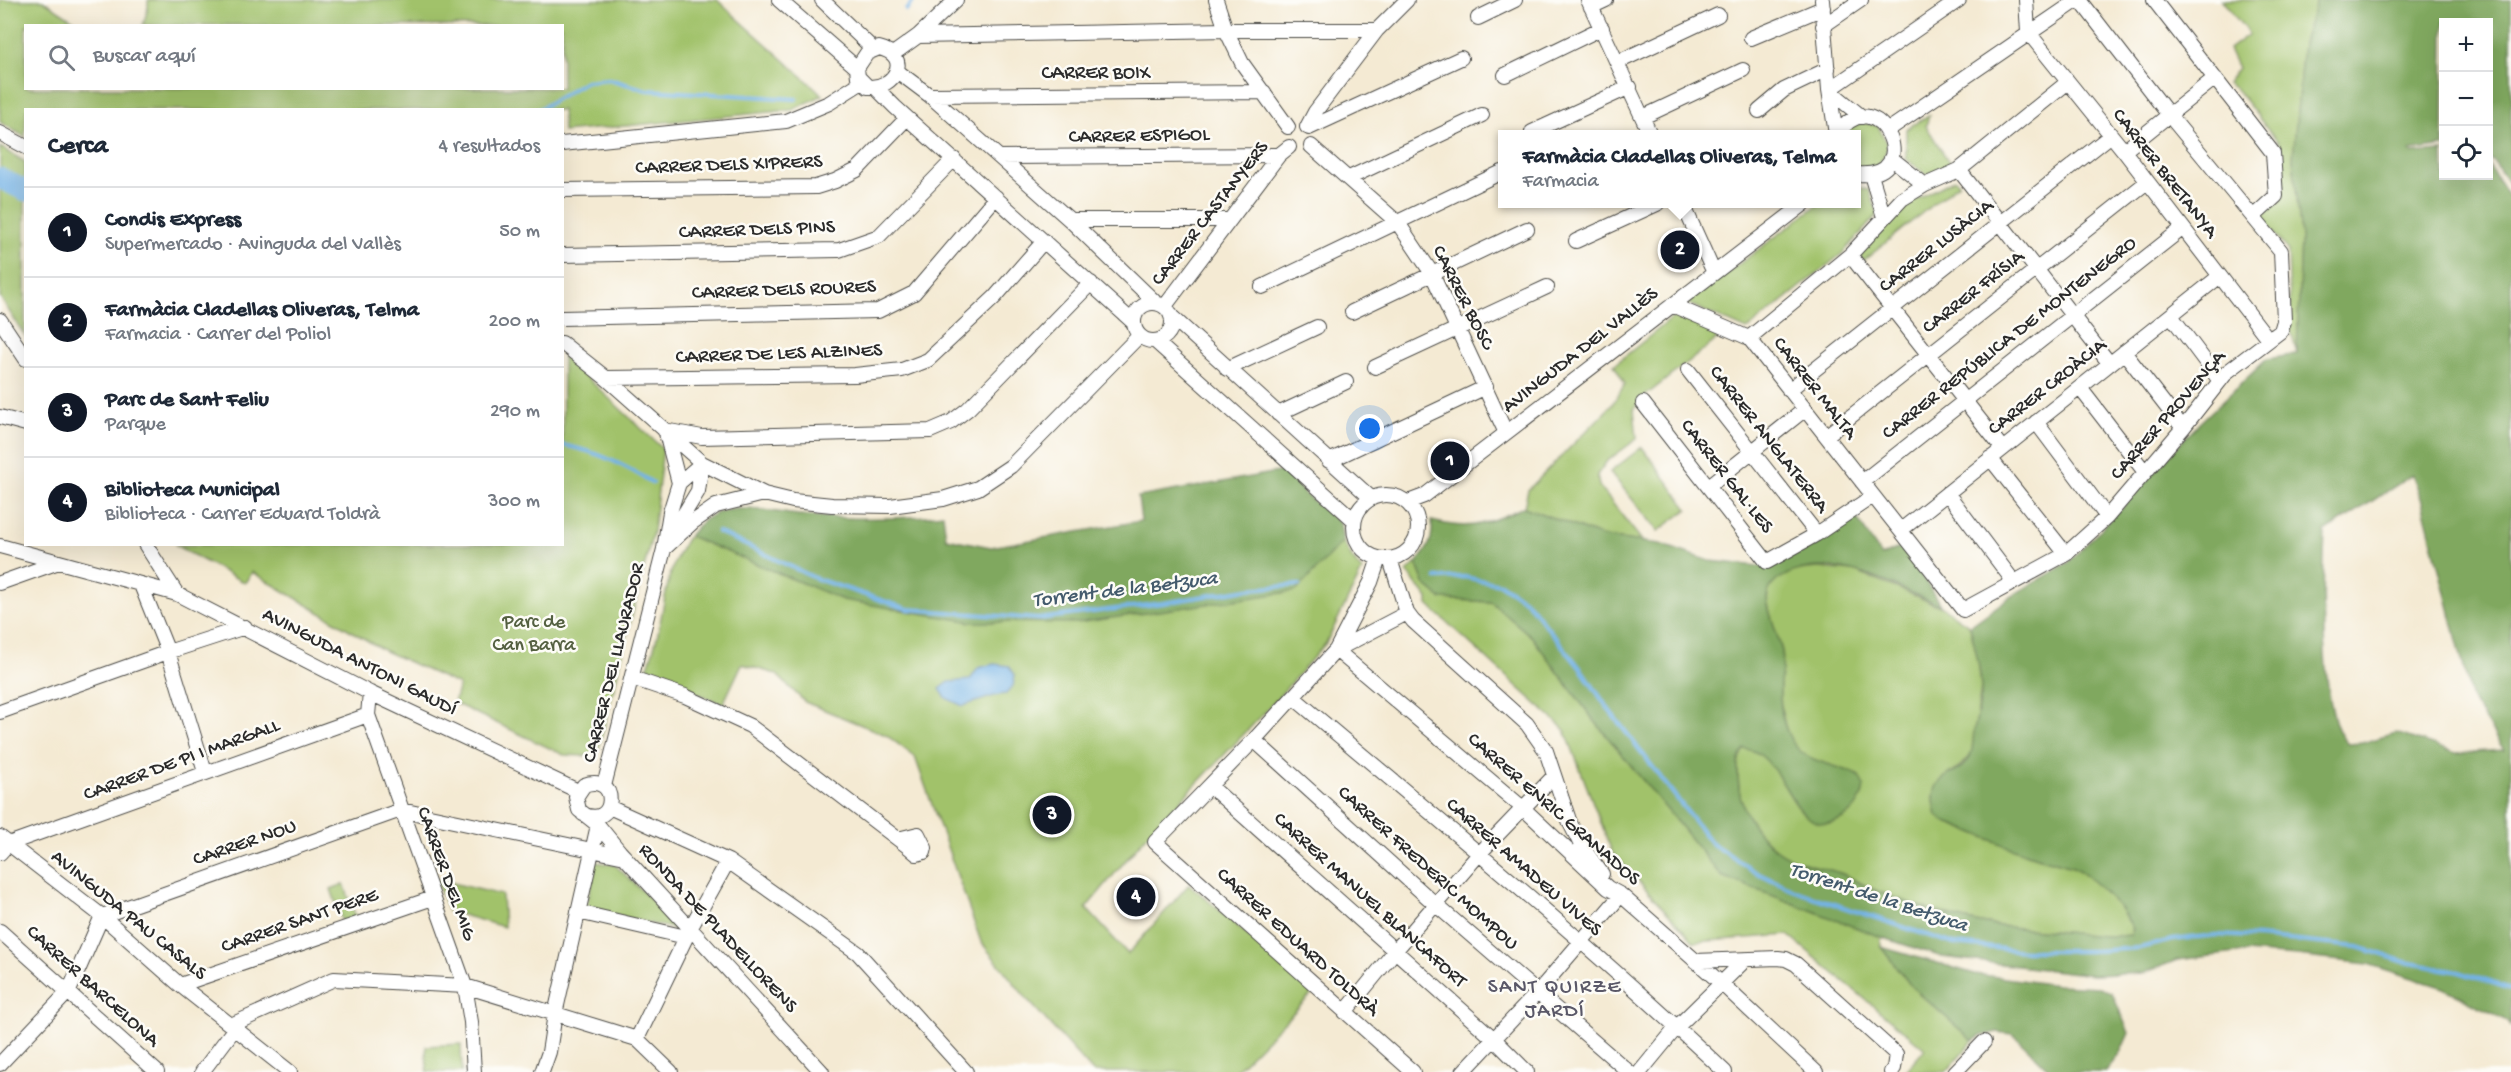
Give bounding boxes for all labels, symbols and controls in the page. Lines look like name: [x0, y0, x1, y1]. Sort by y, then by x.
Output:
map controls: [2439, 18, 2493, 180]
button: +: [2439, 18, 2493, 72]
search box: [24, 24, 564, 90]
icon: search: [45, 41, 78, 74]
text: Buscar aquí: [93, 44, 196, 70]
street label: CARRER BOIX: [1042, 63, 1152, 86]
button: −: [2439, 72, 2493, 126]
street label: CARRER BRETANYA: [2106, 105, 2222, 244]
street label: CARRER ESPIGOL: [1068, 124, 1210, 150]
button: locate: [2439, 126, 2493, 180]
popup: [1498, 130, 1861, 208]
text: Cerca: [48, 132, 108, 163]
text: 4 resultados: [439, 136, 540, 159]
street label: CARRER CASTANYERS: [1147, 137, 1275, 291]
text: Farmàcia Cladellas Oliveras, Telma: [1523, 145, 1836, 171]
street label: CARRER DELS XIPRERS: [635, 151, 824, 181]
text: Farmacia: [1523, 171, 1599, 194]
street label: CARRER LUSÀCIA: [1874, 193, 2000, 299]
text: Condis Express: [105, 208, 241, 234]
street label: CARRER DELS PINS: [679, 217, 836, 245]
text: 1: [63, 221, 72, 244]
text: 50 m: [499, 221, 540, 244]
pin: 2: [1660, 228, 1700, 272]
street label: CARRER REPÚBLICA DE MONTENEGRO: [1878, 232, 2142, 446]
text: Supermercado · Avinguda del Vallès: [105, 234, 401, 257]
street label: CARRER BOSC: [1426, 242, 1499, 355]
street label: CARRER FRÍSIA: [1918, 245, 2030, 340]
street label: CARRER DELS ROURES: [691, 276, 877, 306]
street label: AVINGUDA DEL VALLÈS: [1498, 282, 1664, 419]
text: Farmàcia Cladellas Oliveras, Telma: [105, 298, 419, 324]
text: 2: [63, 311, 72, 334]
text: 200 m: [489, 311, 540, 334]
text: Farmacia · Carrer del Poliol: [105, 324, 331, 347]
street label: CARRER CROÀCIA: [1983, 332, 2113, 441]
street label: CARRER MALTA: [1767, 333, 1862, 446]
street label: CARRER DE LES ALZINES: [675, 340, 884, 370]
street label: CARRER PROVENÇA: [2106, 346, 2232, 485]
street label: CARRER ANGLATERRA: [1703, 362, 1833, 519]
text: Parc de Sant Feliu: [105, 388, 269, 414]
text: 3: [62, 401, 73, 424]
text: 290 m: [490, 401, 540, 424]
text: Parque: [105, 414, 166, 437]
your location: [1355, 414, 1384, 443]
street label: CARRER GAL·LES: [1674, 415, 1778, 539]
pin: 1: [1430, 438, 1470, 484]
text: Biblioteca Municipal: [105, 478, 280, 504]
text: 4: [63, 491, 72, 514]
text: 300 m: [488, 491, 540, 514]
text: Biblioteca · Carrer Eduard Toldrà: [105, 504, 380, 527]
street label: CARRER DEL LLAURADOR: [579, 559, 651, 765]
water label: Torrent de la Betzuca: [1031, 567, 1220, 615]
street label: AVINGUDA ANTONI GAUDÍ: [258, 603, 461, 722]
park label: Parc de Can Barra: [493, 612, 576, 658]
street label: CARRER DE PI I MARGALL: [81, 715, 284, 807]
street label: CARRER ENRIC GRANADOS: [1462, 729, 1645, 892]
street label: CARRER FREDERIC MOMPOU: [1332, 782, 1522, 956]
pin: 3: [1032, 792, 1072, 838]
street label: CARRER AMADEU VIVES: [1440, 794, 1606, 943]
street label: CARRER DEL MIG: [410, 804, 480, 945]
street label: CARRER MANUEL BLANCAFORT: [1268, 808, 1471, 995]
street label: CARRER NOU: [190, 816, 300, 872]
street label: RONDA DE PLADELLORENS: [633, 840, 802, 1019]
street label: AVINGUDA PAU CASALS: [45, 846, 211, 986]
water label: Torrent de la Betzuca: [1786, 858, 1971, 940]
street label: CARRER EDUARD TOLDRÀ: [1211, 862, 1385, 1023]
pin: 4: [1116, 874, 1156, 920]
street label: CARRER SANT PERE: [219, 884, 383, 960]
street label: CARRER BARCELONA: [21, 921, 164, 1054]
district label: SANT QUIRZE JARDÍ: [1488, 976, 1622, 1025]

